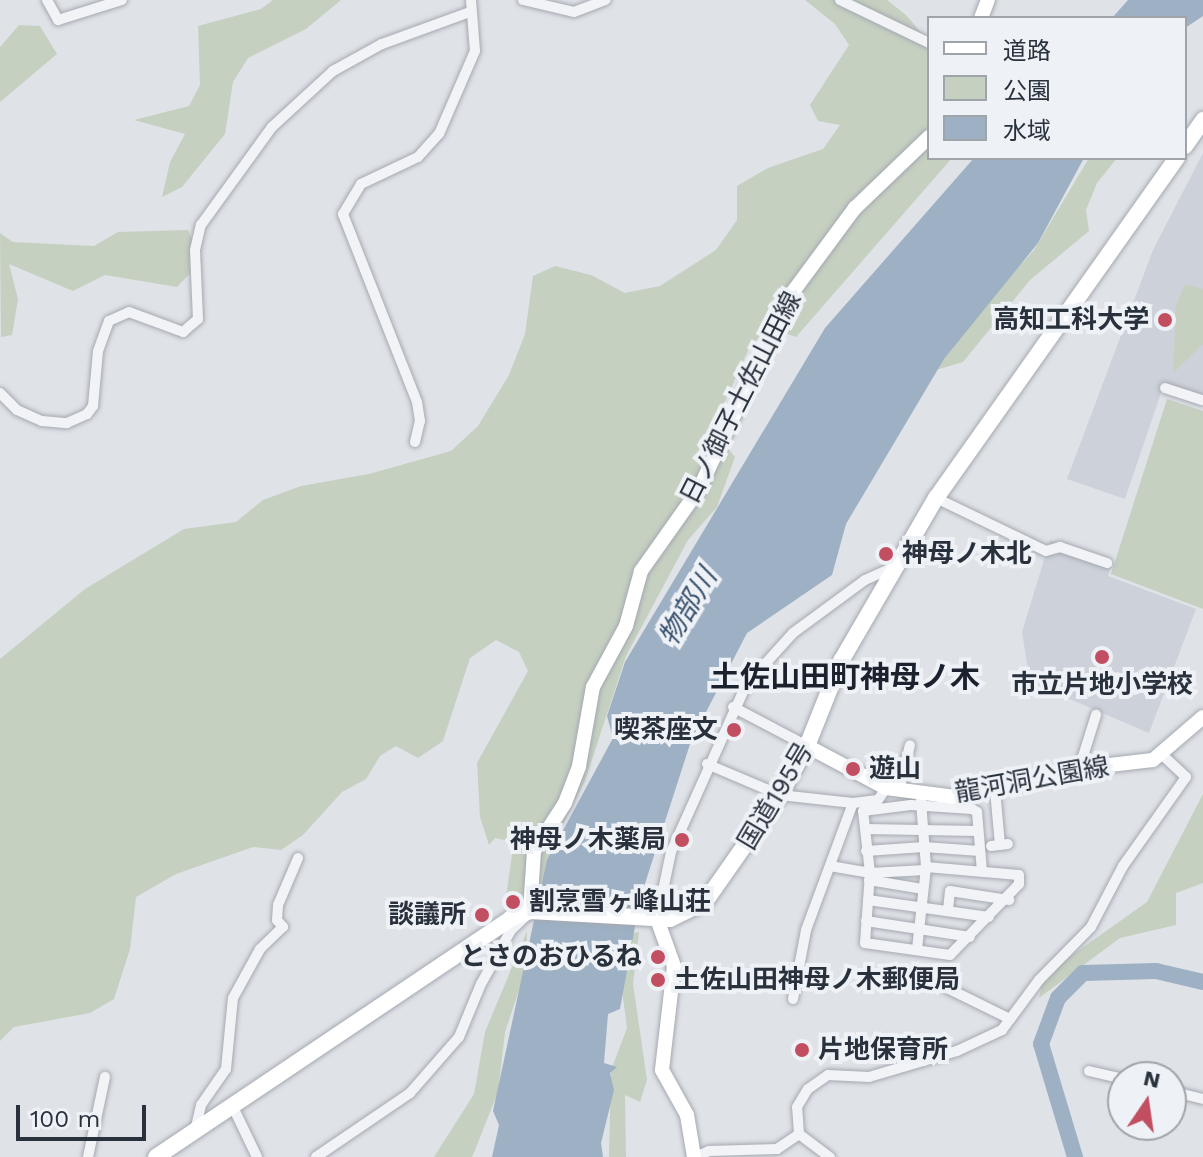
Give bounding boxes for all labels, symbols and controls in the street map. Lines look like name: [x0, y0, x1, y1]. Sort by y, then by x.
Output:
legend: [927, 16, 1187, 160]
text: 道路: [1003, 37, 1051, 65]
text: 公園: [1003, 77, 1051, 105]
text: 水域: [1003, 117, 1051, 145]
street label: 日ノ御子土佐山田線: [674, 287, 808, 509]
place label: 高知工科大学: [993, 304, 1149, 336]
marker: 高知工科大学: [1156, 311, 1174, 329]
place label: 神母ノ木北: [902, 538, 1032, 570]
marker: 神母ノ木北: [877, 545, 895, 563]
water label: 物部川: [652, 562, 724, 652]
marker: 市立片地小学校: [1093, 648, 1111, 666]
district label: 土佐山田町神母ノ木: [710, 659, 980, 695]
place label: 市立片地小学校: [1011, 669, 1193, 701]
place label: 喫茶座文: [614, 714, 718, 746]
marker: 喫茶座文: [725, 721, 743, 739]
street label: 国道195号: [732, 737, 820, 855]
street label: 龍河洞公園線: [952, 751, 1112, 809]
place label: 遊山: [869, 753, 921, 785]
marker: 遊山: [844, 760, 862, 778]
place label: 神母ノ木薬局: [510, 824, 666, 856]
marker: 神母ノ木薬局: [673, 831, 691, 849]
place label: 割烹雪ヶ峰山荘: [529, 886, 711, 918]
marker: 割烹雪ヶ峰山荘: [504, 893, 522, 911]
place label: 談議所: [388, 899, 466, 931]
marker: 談議所: [473, 906, 491, 924]
place label: とさのおひるね: [460, 941, 642, 973]
marker: とさのおひるね: [649, 948, 667, 966]
place label: 土佐山田神母ノ木郵便局: [674, 964, 960, 996]
marker: 土佐山田神母ノ木郵便局: [649, 971, 667, 989]
place label: 片地保育所: [818, 1034, 948, 1066]
marker: 片地保育所: [793, 1041, 811, 1059]
north arrow: [1107, 1061, 1187, 1141]
text: N: [1141, 1065, 1163, 1093]
scale bar: [20, 1089, 150, 1139]
text: 100 m: [30, 1105, 100, 1133]

